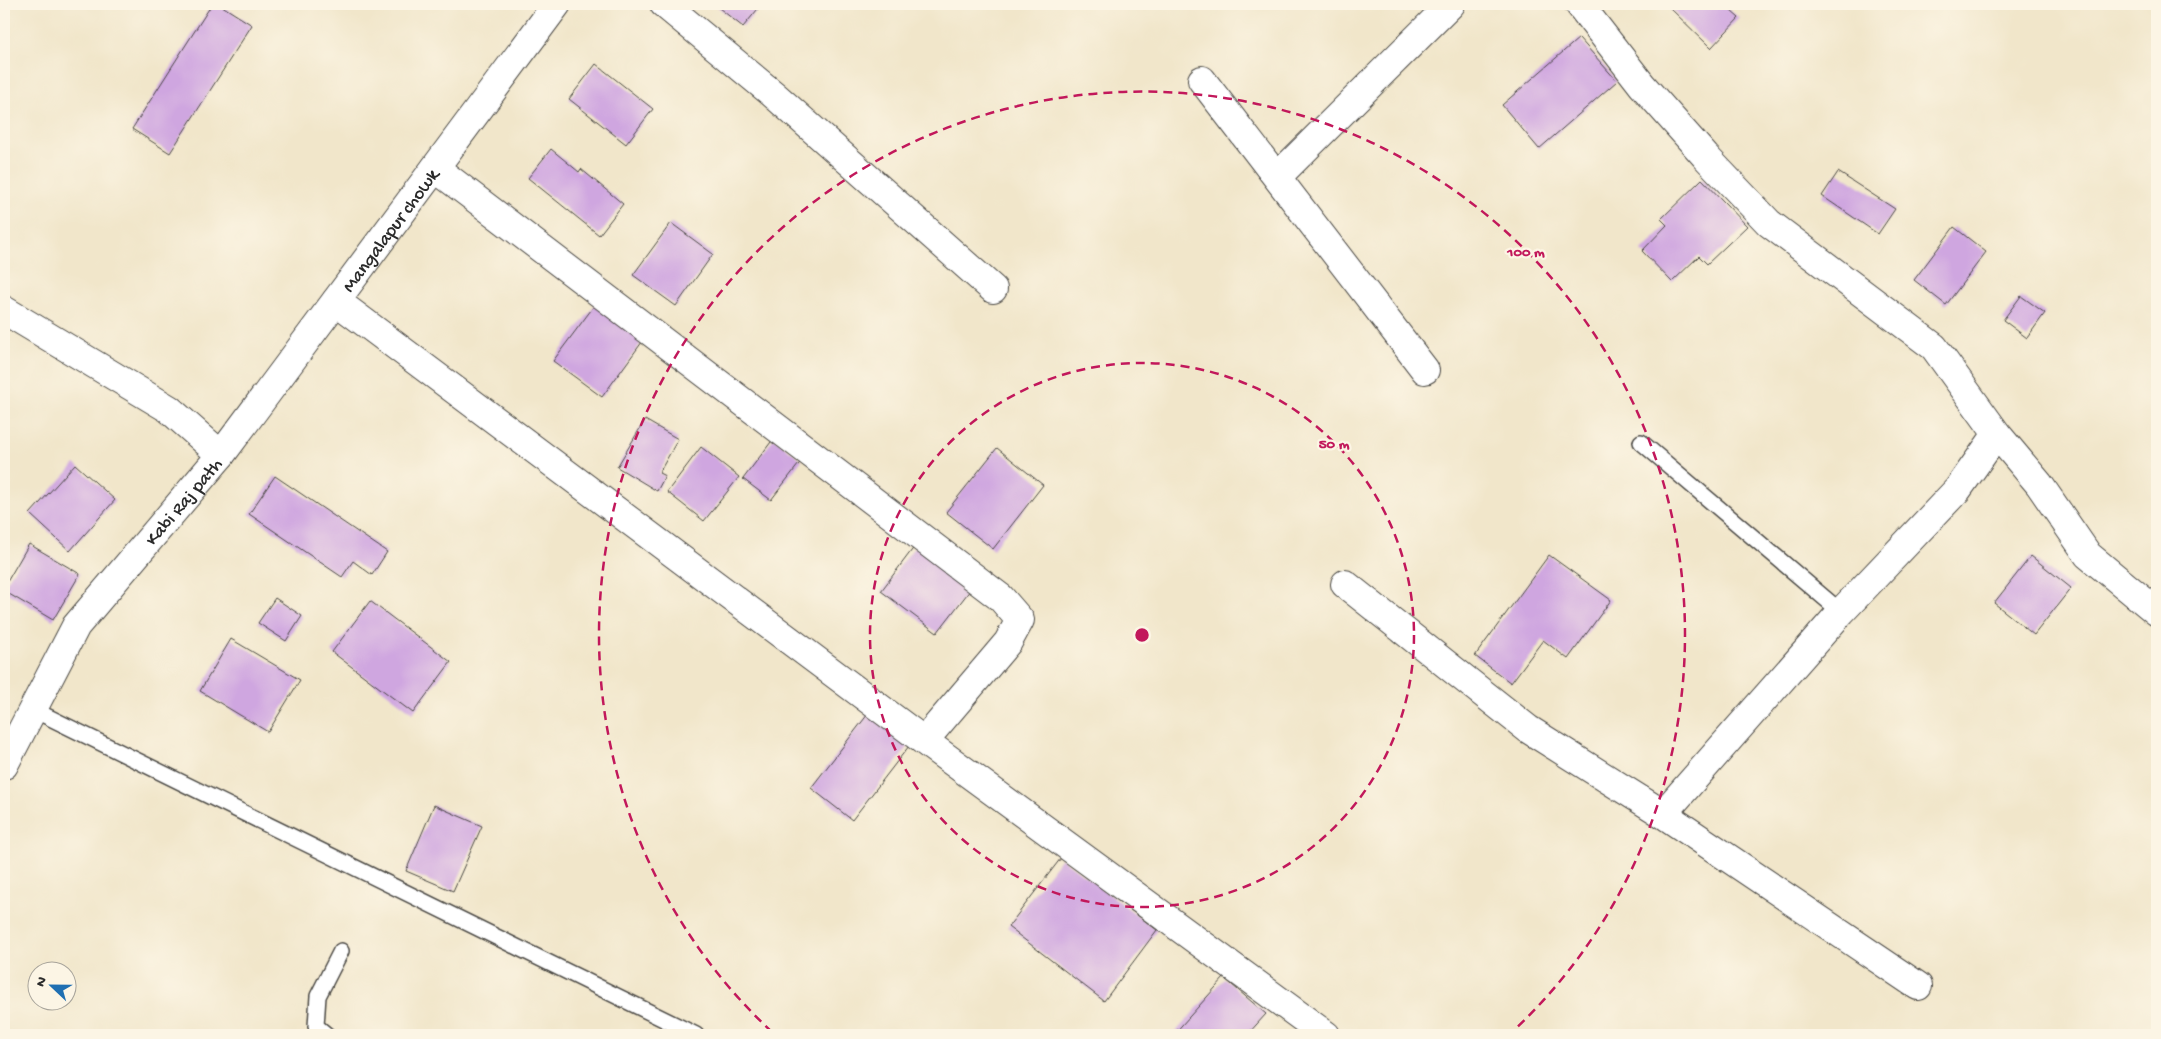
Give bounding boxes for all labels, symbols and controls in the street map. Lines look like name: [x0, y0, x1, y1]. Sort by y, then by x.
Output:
street label: Mangalapur chowk: [338, 164, 446, 298]
text: 100 m: [1506, 244, 1545, 262]
text: 50 m: [1319, 436, 1350, 454]
street label: Kabi Raj path: [141, 454, 229, 552]
centre of rings: [1133, 626, 1151, 644]
north arrow: [28, 962, 78, 1012]
text: N: [33, 975, 52, 989]

